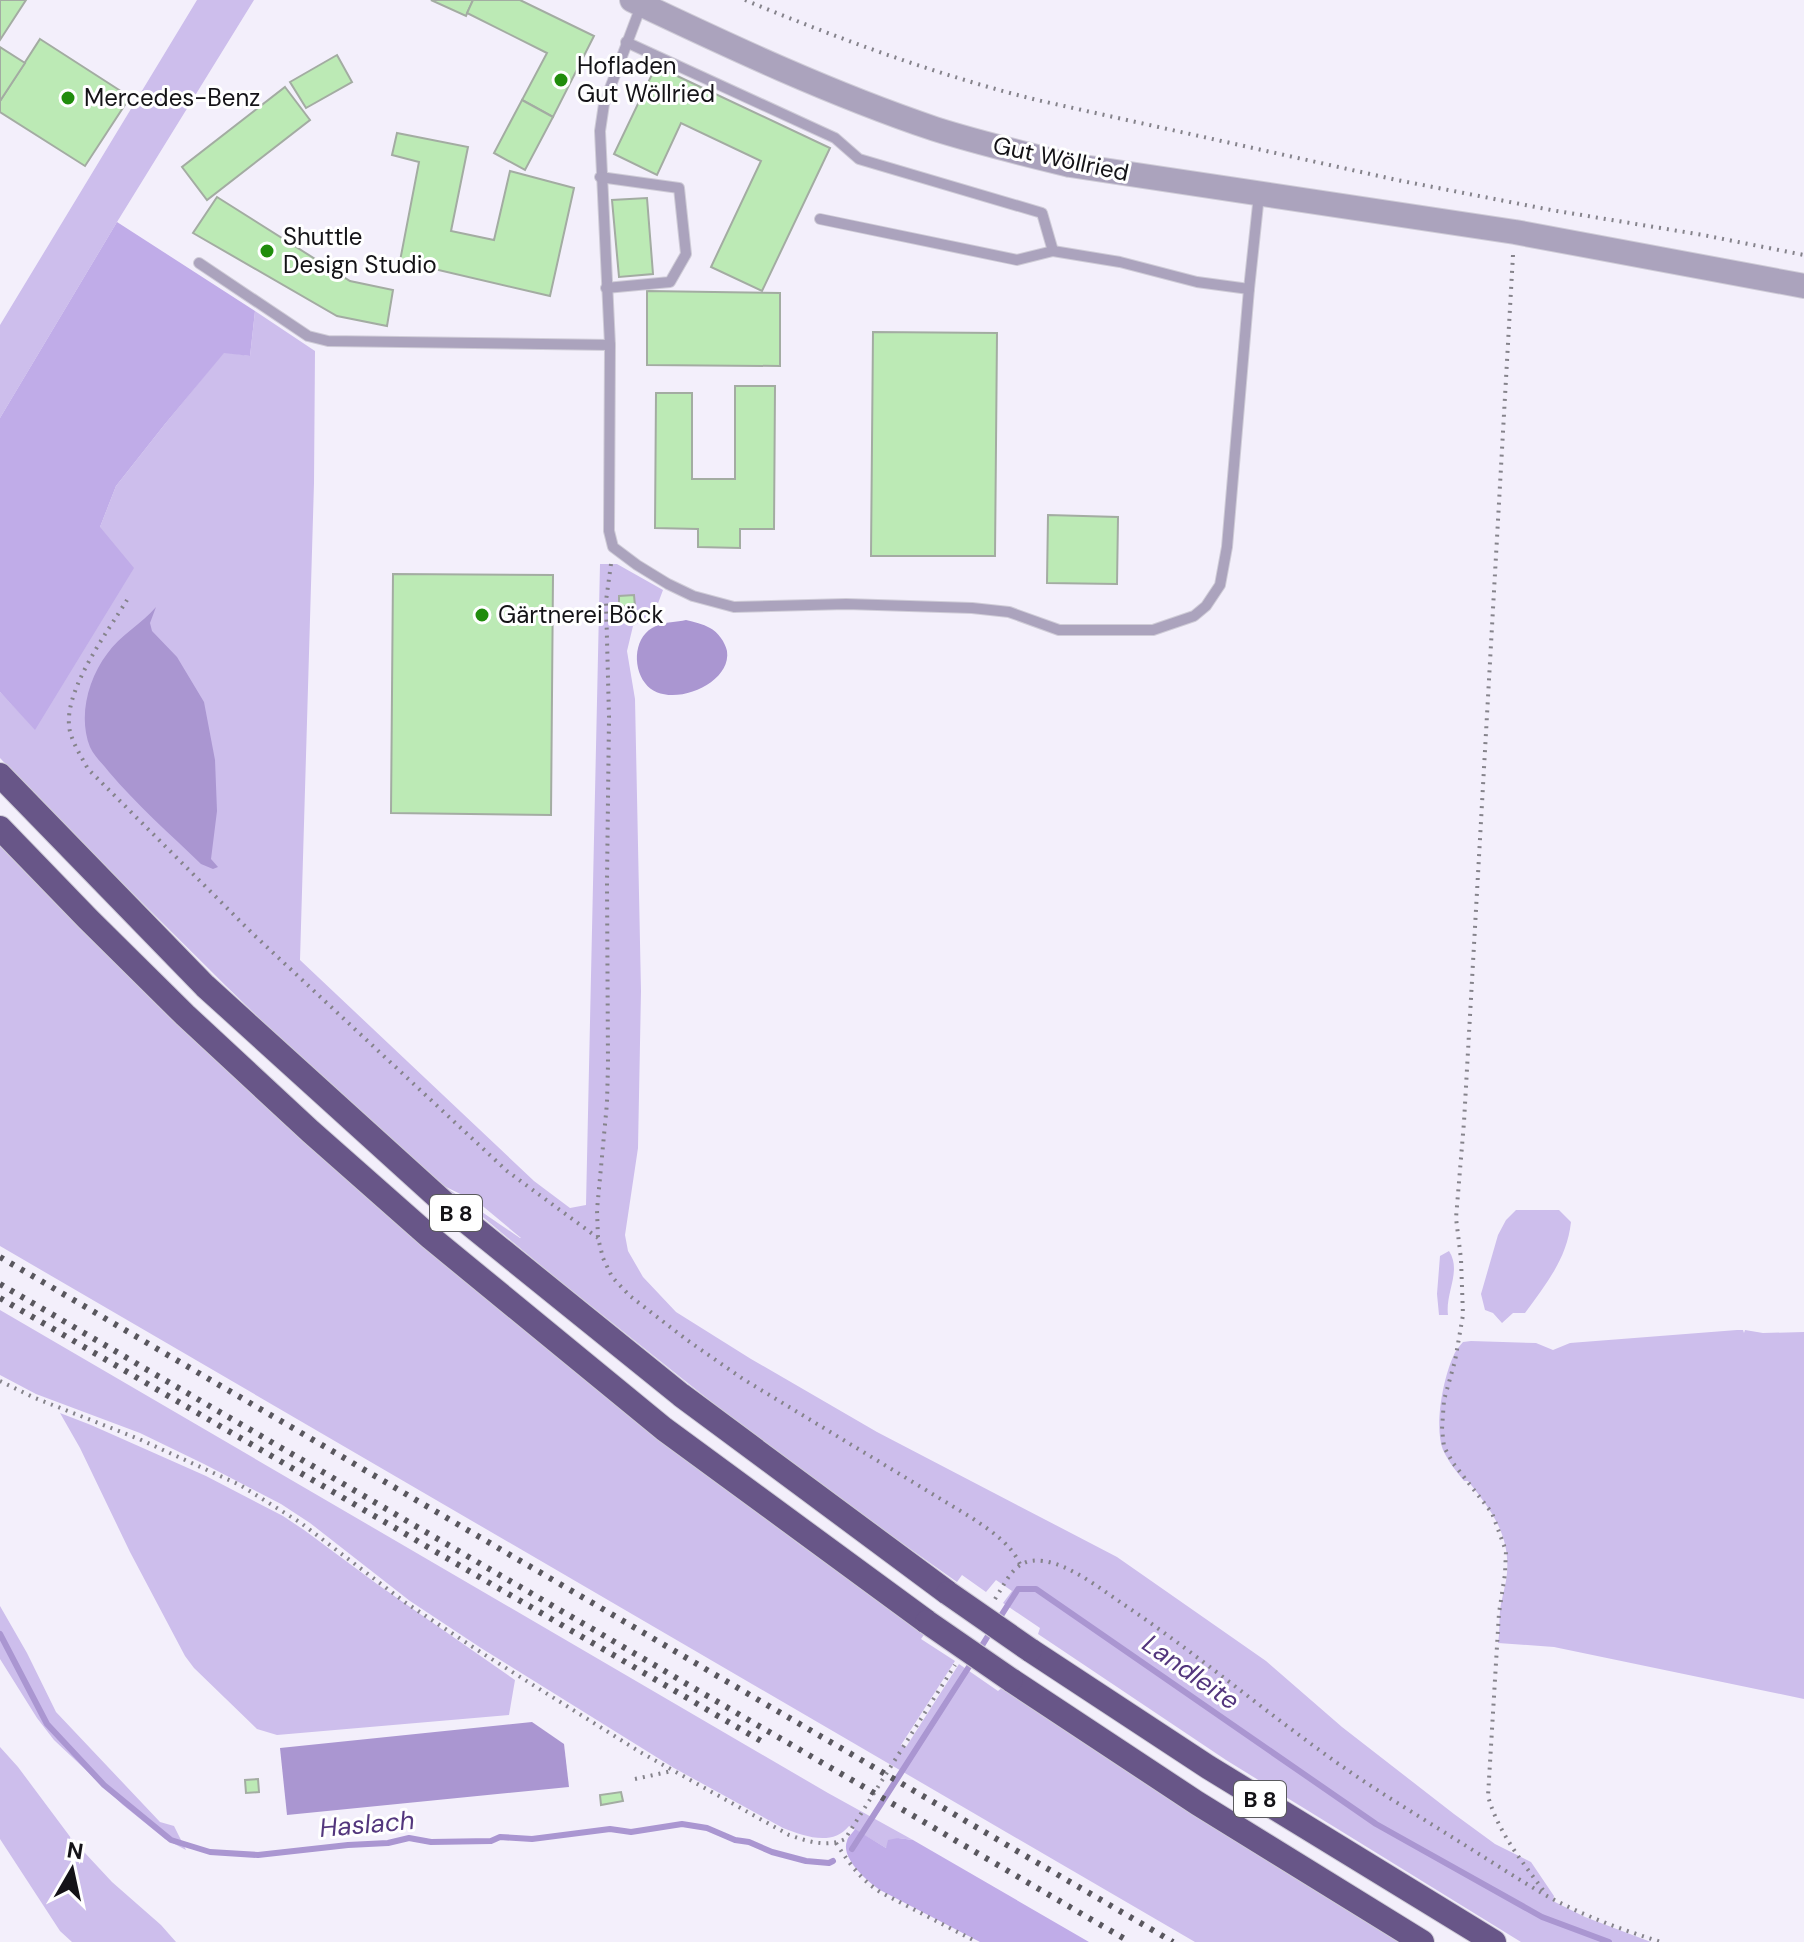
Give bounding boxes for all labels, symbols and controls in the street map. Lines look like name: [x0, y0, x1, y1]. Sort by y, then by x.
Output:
place label: Hofladen Gut Wöllried: [577, 50, 715, 109]
marker: Hofladen Gut Wöllried: [552, 71, 570, 89]
place label: Mercedes-Benz: [84, 82, 260, 113]
marker: Mercedes-Benz: [59, 89, 77, 107]
street label: Gut Wöllried: [990, 129, 1132, 188]
place label: Shuttle Design Studio: [283, 221, 437, 280]
marker: Shuttle Design Studio: [258, 242, 276, 260]
place label: Gärtnerei Böck: [498, 599, 664, 630]
marker: Gärtnerei Böck: [473, 606, 491, 624]
road number: B 8: [430, 1195, 482, 1231]
water label: Landleite: [1136, 1626, 1246, 1718]
road number: B 8: [1234, 1781, 1286, 1817]
water label: Haslach: [318, 1803, 416, 1845]
north arrow: [32, 1830, 112, 1910]
text: N: [65, 1835, 85, 1866]

